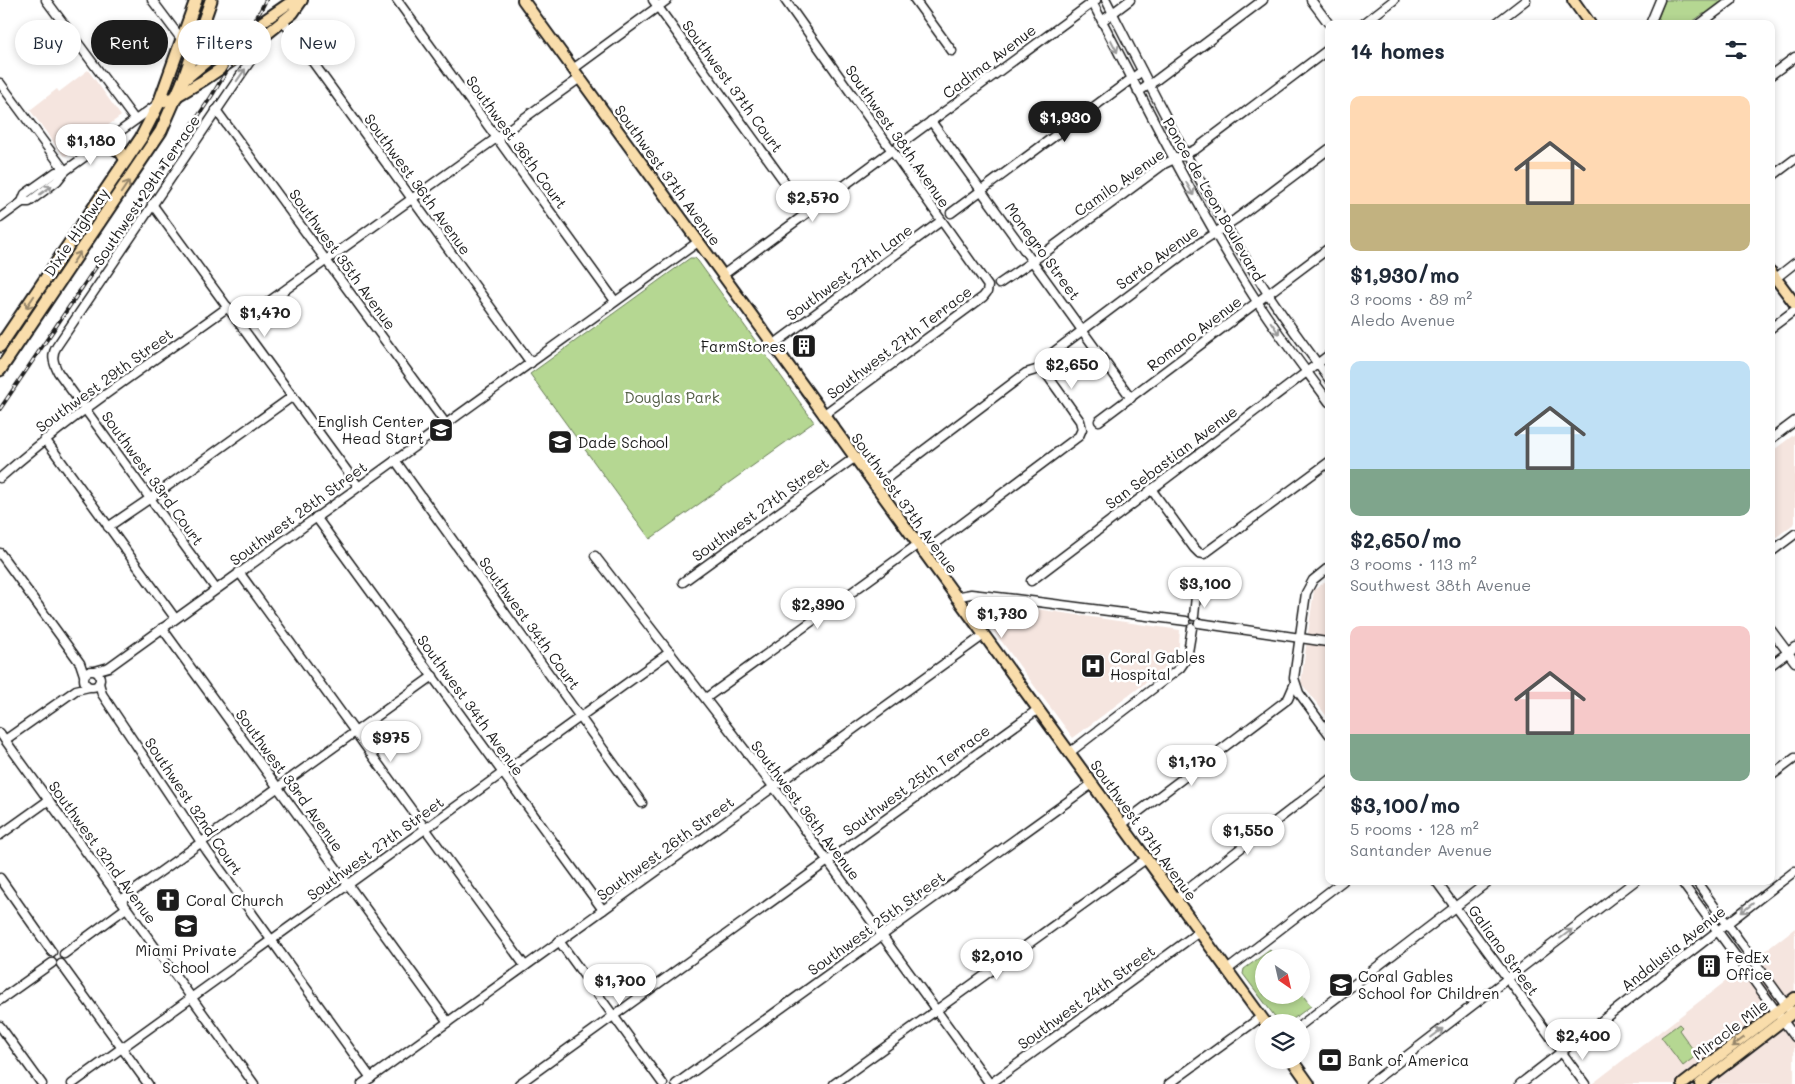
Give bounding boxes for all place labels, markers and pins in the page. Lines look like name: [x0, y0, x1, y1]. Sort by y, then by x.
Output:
pin: $1,930: [1024, 100, 1106, 143]
pin: $1,180: [50, 124, 132, 166]
pin: $2,570: [772, 180, 854, 223]
pin: $1,470: [224, 296, 306, 338]
building icon: FarmStores: [791, 333, 817, 359]
place label: FarmStores: [701, 336, 786, 356]
pin: $2,650: [1031, 348, 1113, 390]
place label: English Center Head Start: [318, 411, 424, 448]
school or university icon: English Center Head Start: [428, 417, 454, 443]
school or university icon: Dade School: [547, 429, 573, 455]
place label: Dade School: [578, 432, 669, 452]
pin: $3,100: [1164, 566, 1246, 609]
pin: $2,390: [777, 588, 859, 630]
pin: $1,730: [961, 596, 1043, 639]
place label: Coral Gables Hospital: [1110, 647, 1205, 684]
hospital icon: Coral Gables Hospital: [1080, 653, 1106, 679]
pin: $975: [361, 720, 421, 763]
pin: $1,170: [1151, 744, 1233, 787]
pin: $1,550: [1207, 814, 1289, 856]
church icon: Coral Church: [155, 887, 181, 913]
place label: Coral Church: [186, 890, 283, 910]
school or university icon: Miami Private School: [173, 913, 199, 939]
pin: $2,010: [956, 938, 1038, 981]
place label: Miami Private School: [135, 940, 237, 977]
place label: FedEx Office: [1726, 947, 1772, 984]
building icon: FedEx Office: [1696, 953, 1722, 979]
pin: $1,700: [579, 964, 661, 1006]
place label: Coral Gables School for Children: [1358, 966, 1499, 1003]
school or university icon: Coral Gables School for Children: [1328, 972, 1354, 998]
pin: $2,400: [1542, 1018, 1624, 1061]
bank icon: Bank of America: [1317, 1047, 1343, 1073]
place label: Bank of America: [1348, 1050, 1469, 1070]

